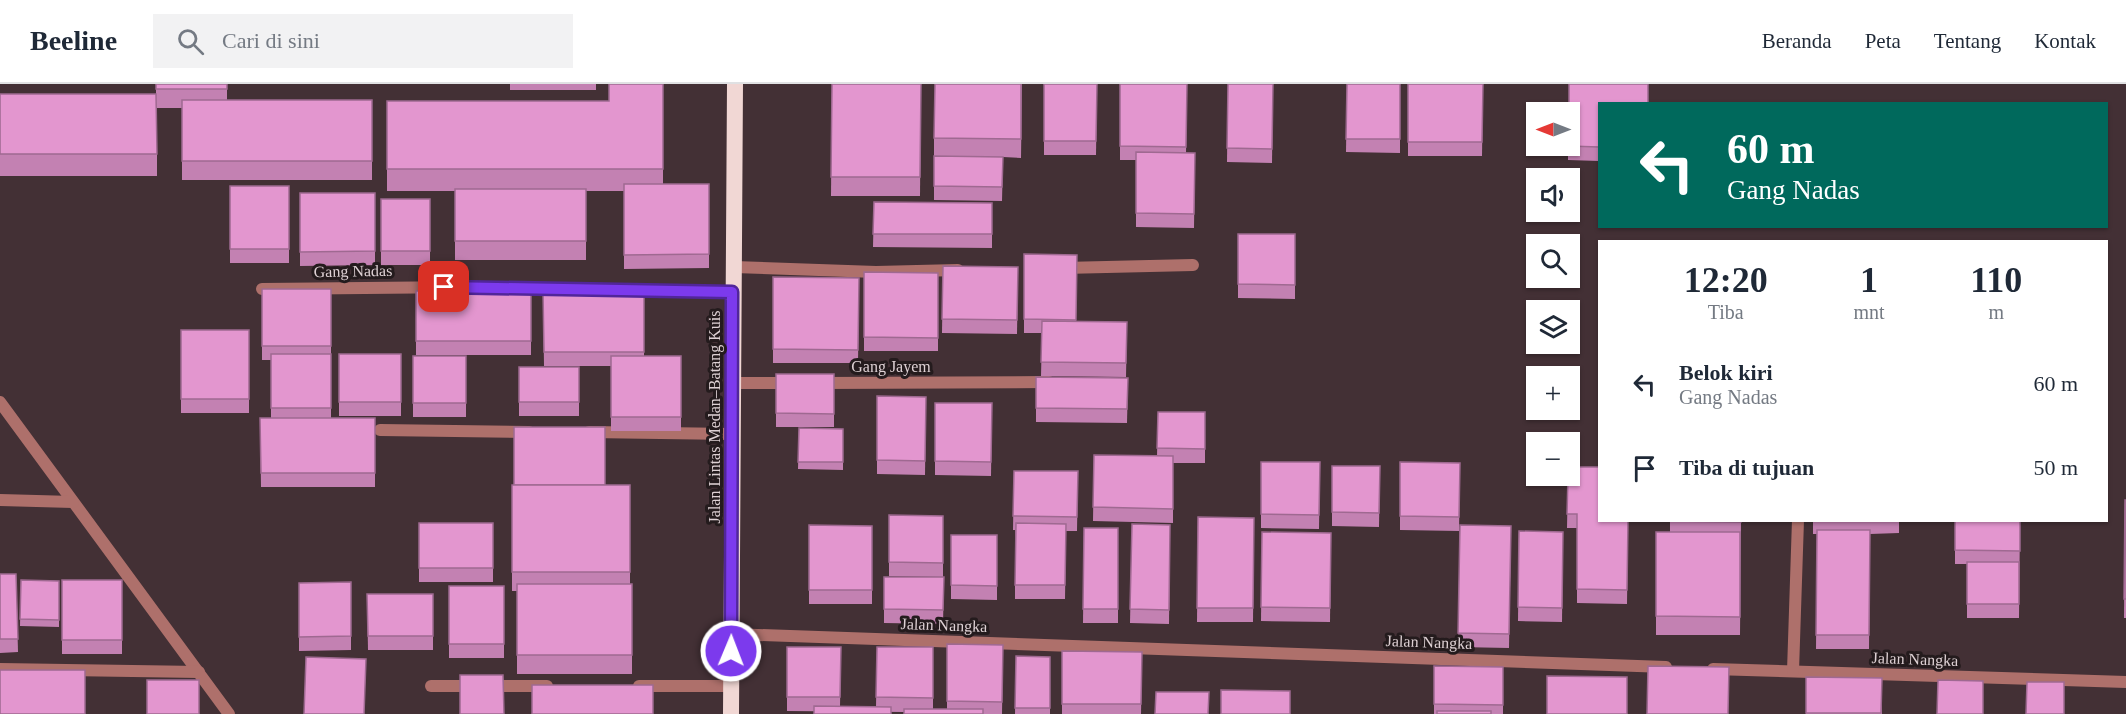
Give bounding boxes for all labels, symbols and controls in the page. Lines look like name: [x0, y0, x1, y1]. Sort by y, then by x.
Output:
search box: [153, 14, 573, 68]
text: Beeline: [30, 25, 117, 56]
icon: search: [174, 25, 207, 58]
text: Cari di sini: [222, 28, 320, 53]
text: Beranda: [1762, 29, 1832, 53]
text: Peta: [1865, 29, 1901, 53]
text: Tentang: [1934, 29, 2001, 53]
text: Kontak: [2034, 29, 2096, 53]
north arrow: [1526, 102, 1580, 156]
map controls: [1526, 102, 1580, 486]
icon: left: [1628, 126, 1706, 204]
text: 60 m: [1727, 126, 1815, 172]
button: sound: [1526, 168, 1580, 222]
text: Gang Nadas: [1727, 175, 1860, 205]
button: search: [1526, 234, 1580, 288]
text: 12:20: [1684, 260, 1768, 300]
text: 1: [1860, 260, 1878, 300]
text: 110: [1970, 260, 2022, 300]
pin: [418, 261, 469, 312]
street label: Gang Nadas: [314, 262, 392, 281]
icon: arrive: [427, 270, 460, 303]
button: layers: [1526, 300, 1580, 354]
text: Tiba: [1708, 301, 1744, 323]
text: mnt: [1853, 301, 1885, 323]
text: m: [1988, 301, 2004, 323]
street label: Jalan Lintas Medan–Batang Kuis: [706, 311, 724, 523]
street label: Gang Jayem: [851, 358, 931, 376]
text: Belok kiri: [1679, 360, 1773, 385]
button: +: [1526, 366, 1580, 420]
icon: left: [1628, 368, 1661, 401]
text: 60 m: [2033, 371, 2078, 396]
text: Gang Nadas: [1679, 386, 1777, 408]
button: −: [1526, 432, 1580, 486]
icon: arrive: [1628, 452, 1661, 485]
text: Tiba di tujuan: [1679, 455, 1814, 480]
text: 50 m: [2033, 455, 2078, 480]
street label: Jalan Nangka: [900, 615, 988, 636]
position arrow: [699, 619, 763, 683]
street label: Jalan Nangka: [1385, 632, 1473, 653]
street label: Jalan Nangka: [1871, 649, 1959, 670]

